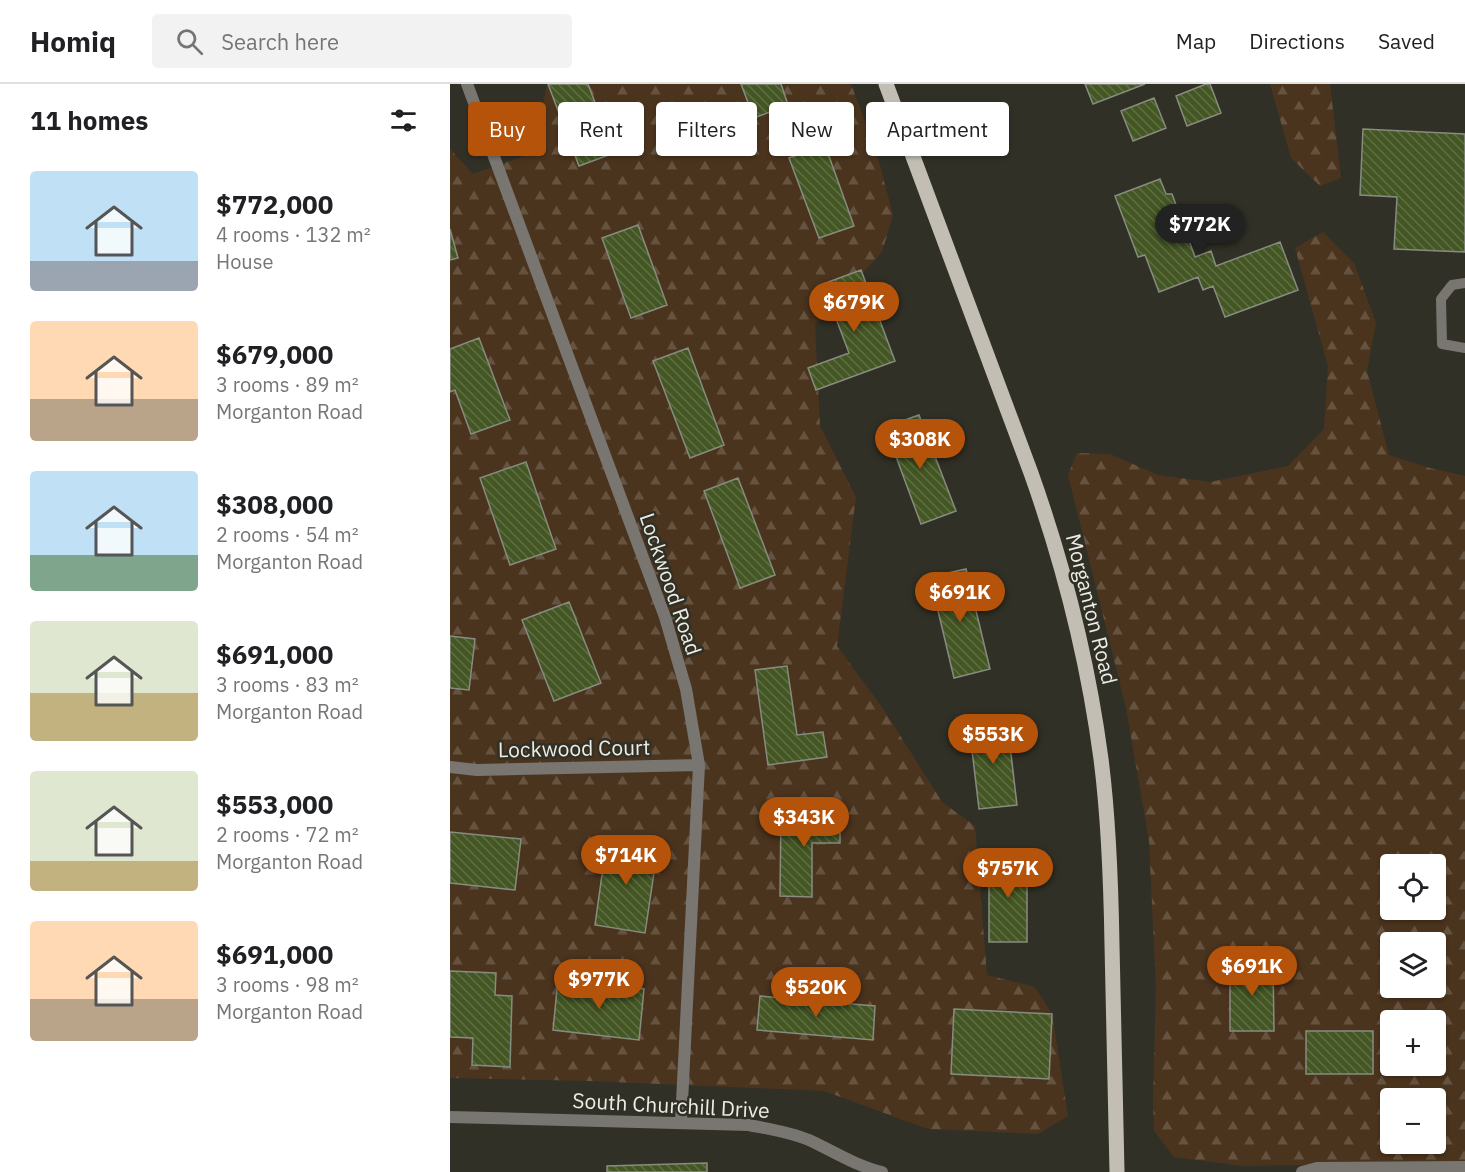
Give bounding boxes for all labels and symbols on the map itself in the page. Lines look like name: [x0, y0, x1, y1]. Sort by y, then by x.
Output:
pin: $772K: [1158, 204, 1242, 255]
pin: $679K: [812, 282, 896, 333]
pin: $308K: [878, 419, 962, 470]
street label: Lockwood Road: [634, 509, 708, 659]
street label: Morganton Road: [1060, 531, 1124, 687]
pin: $691K: [918, 572, 1002, 623]
pin: $553K: [951, 714, 1035, 765]
street label: Lockwood Court: [498, 733, 650, 763]
pin: $343K: [762, 797, 846, 848]
pin: $714K: [584, 835, 668, 886]
pin: $757K: [966, 848, 1050, 899]
pin: $691K: [1210, 946, 1294, 997]
pin: $977K: [557, 959, 641, 1010]
pin: $520K: [774, 967, 858, 1018]
street label: South Churchill Drive: [572, 1086, 770, 1124]

